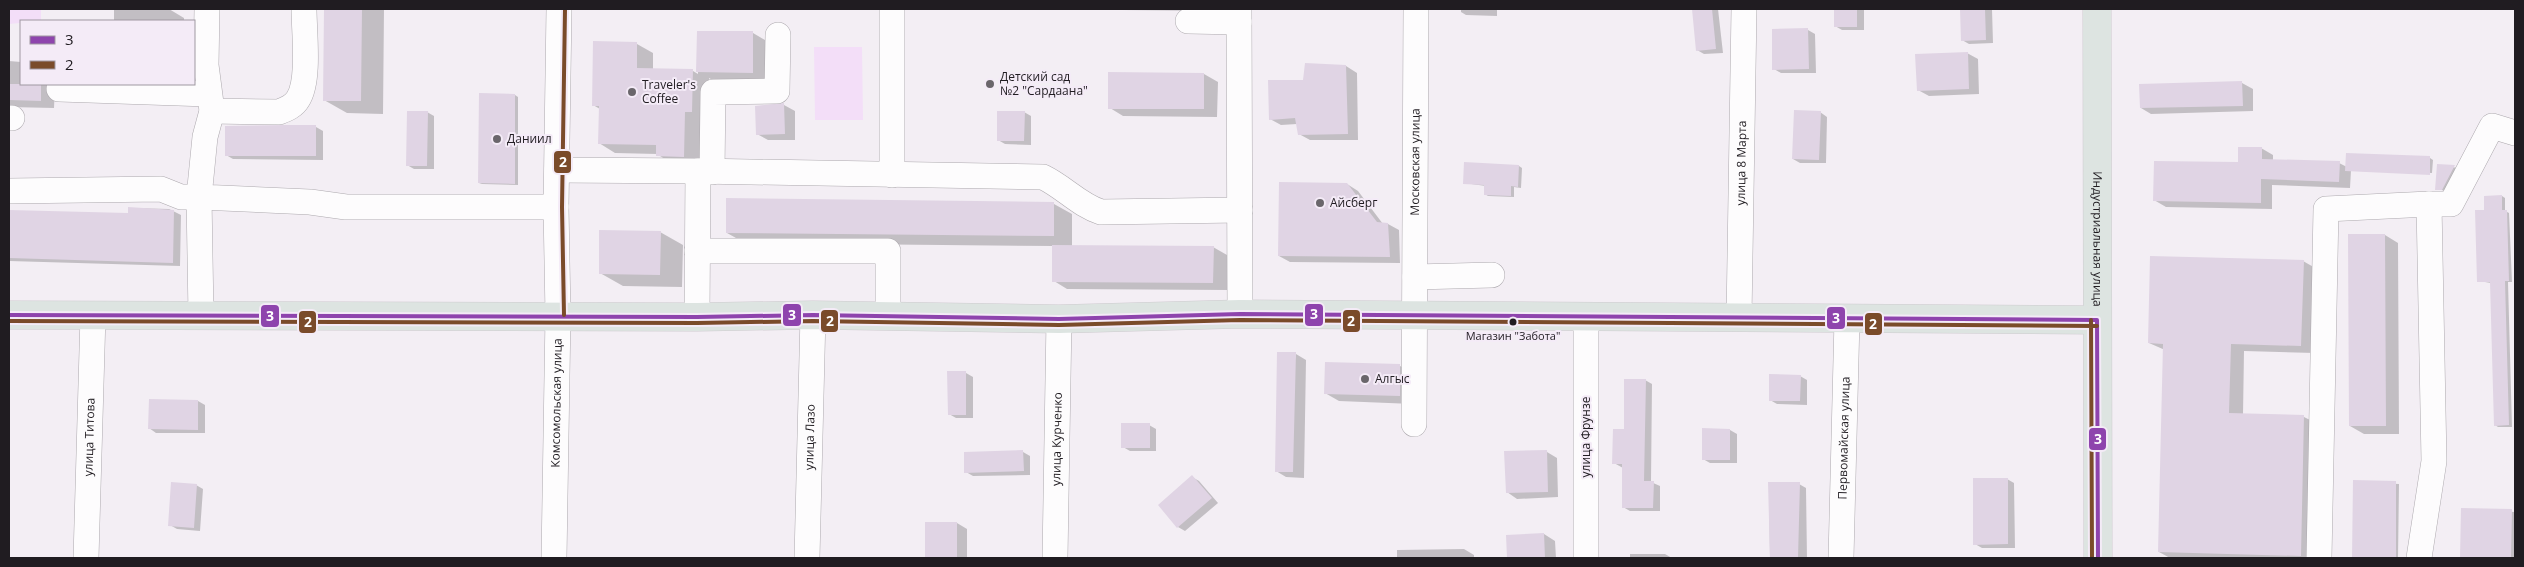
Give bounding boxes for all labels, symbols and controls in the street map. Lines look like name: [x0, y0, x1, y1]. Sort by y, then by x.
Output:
legend: [20, 20, 195, 85]
text: 3: [65, 29, 74, 49]
text: 2: [65, 54, 74, 74]
place label: Детский сад №2 "Сардаана": [1000, 68, 1088, 99]
place label: Traveler's Coffee: [642, 76, 696, 107]
marker: Детский сад №2 "Сардаана": [984, 78, 996, 90]
marker: Traveler's Coffee: [626, 86, 638, 98]
street label: Московская улица: [1406, 108, 1424, 216]
street label: улица 8 Марта: [1732, 120, 1750, 206]
place label: Даниил: [507, 130, 552, 147]
marker: Даниил: [491, 133, 503, 145]
line badge: 2: [553, 150, 572, 174]
text: 2: [559, 152, 567, 171]
street label: Индустриальная улица: [2089, 171, 2107, 307]
place label: Айсберг: [1330, 194, 1377, 211]
marker: Айсберг: [1314, 197, 1326, 209]
line badge: 3: [782, 303, 802, 327]
line badge: 3: [1304, 303, 1324, 327]
line badge: 3: [260, 304, 280, 328]
text: 3: [1310, 304, 1318, 323]
text: 3: [788, 305, 796, 324]
text: 3: [266, 306, 274, 325]
line badge: 3: [1826, 306, 1846, 330]
text: 3: [1832, 308, 1840, 327]
line badge: 2: [820, 309, 839, 333]
line badge: 2: [1342, 309, 1361, 333]
line badge: 2: [298, 310, 317, 334]
text: 2: [826, 311, 834, 330]
text: 2: [1347, 311, 1355, 330]
text: 2: [304, 312, 312, 331]
line badge: 2: [1864, 312, 1883, 336]
text: 2: [1869, 314, 1877, 333]
marker: Магазин "Забота": [1508, 317, 1518, 327]
place label: Магазин "Забота": [1466, 328, 1560, 343]
street label: Комсомольская улица: [546, 338, 566, 468]
place label: Алгыс: [1375, 370, 1410, 387]
marker: Алгыс: [1359, 373, 1371, 385]
street label: Первомайская улица: [1833, 376, 1854, 500]
street label: улица Курченко: [1047, 392, 1066, 486]
street label: улица Фрунзе: [1577, 396, 1594, 477]
street label: улица Титова: [79, 398, 99, 477]
street label: улица Лазо: [800, 404, 819, 470]
line badge: 3: [2088, 427, 2107, 451]
text: 3: [2094, 429, 2102, 448]

